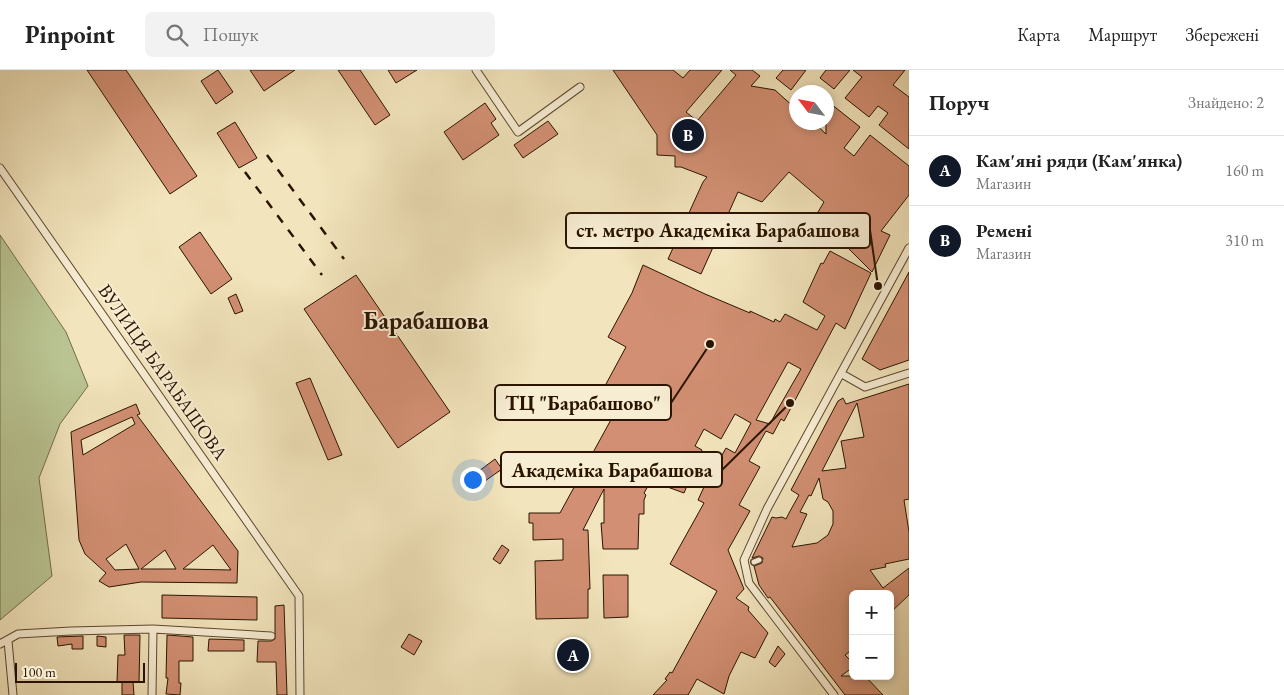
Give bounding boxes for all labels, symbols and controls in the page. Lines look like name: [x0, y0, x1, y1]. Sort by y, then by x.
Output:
search box: [145, 12, 495, 57]
text: Pinpoint: [25, 19, 115, 50]
icon: search: [163, 21, 191, 49]
text: Пошук: [203, 22, 259, 47]
text: Карта: [1017, 23, 1060, 46]
text: Маршрут: [1088, 23, 1157, 46]
text: Збережені: [1185, 23, 1259, 46]
north arrow: [789, 85, 834, 130]
text: Поруч: [929, 89, 989, 116]
text: Знайдено: 2: [1188, 92, 1264, 113]
pin: B: [672, 116, 704, 154]
text: Кам'яні ряди (Кам'янка): [976, 148, 1182, 173]
text: A: [939, 160, 951, 181]
text: 160 m: [1225, 160, 1264, 181]
text: Магазин: [976, 173, 1031, 194]
callout: ст. метро Академіка Барабашова: [566, 213, 870, 248]
text: ст. метро Академіка Барабашова: [576, 217, 860, 243]
text: Ремені: [976, 218, 1032, 243]
text: B: [940, 230, 950, 251]
text: 310 m: [1225, 230, 1264, 251]
text: Магазин: [976, 243, 1031, 264]
street label: ВУЛИЦЯ БАРАБАШОВА: [93, 279, 234, 466]
district label: Барабашова: [363, 305, 489, 336]
callout: ТЦ "Барабашово": [495, 385, 671, 420]
text: ТЦ "Барабашово": [505, 390, 661, 416]
callout: Академіка Барабашова: [501, 452, 722, 487]
text: Академіка Барабашова: [511, 457, 713, 483]
your location: [460, 467, 486, 493]
map controls: [849, 590, 894, 680]
button: +: [849, 590, 894, 635]
button: −: [849, 635, 894, 680]
pin: A: [557, 636, 589, 674]
scale bar: [15, 660, 145, 683]
text: 100 m: [22, 663, 56, 681]

